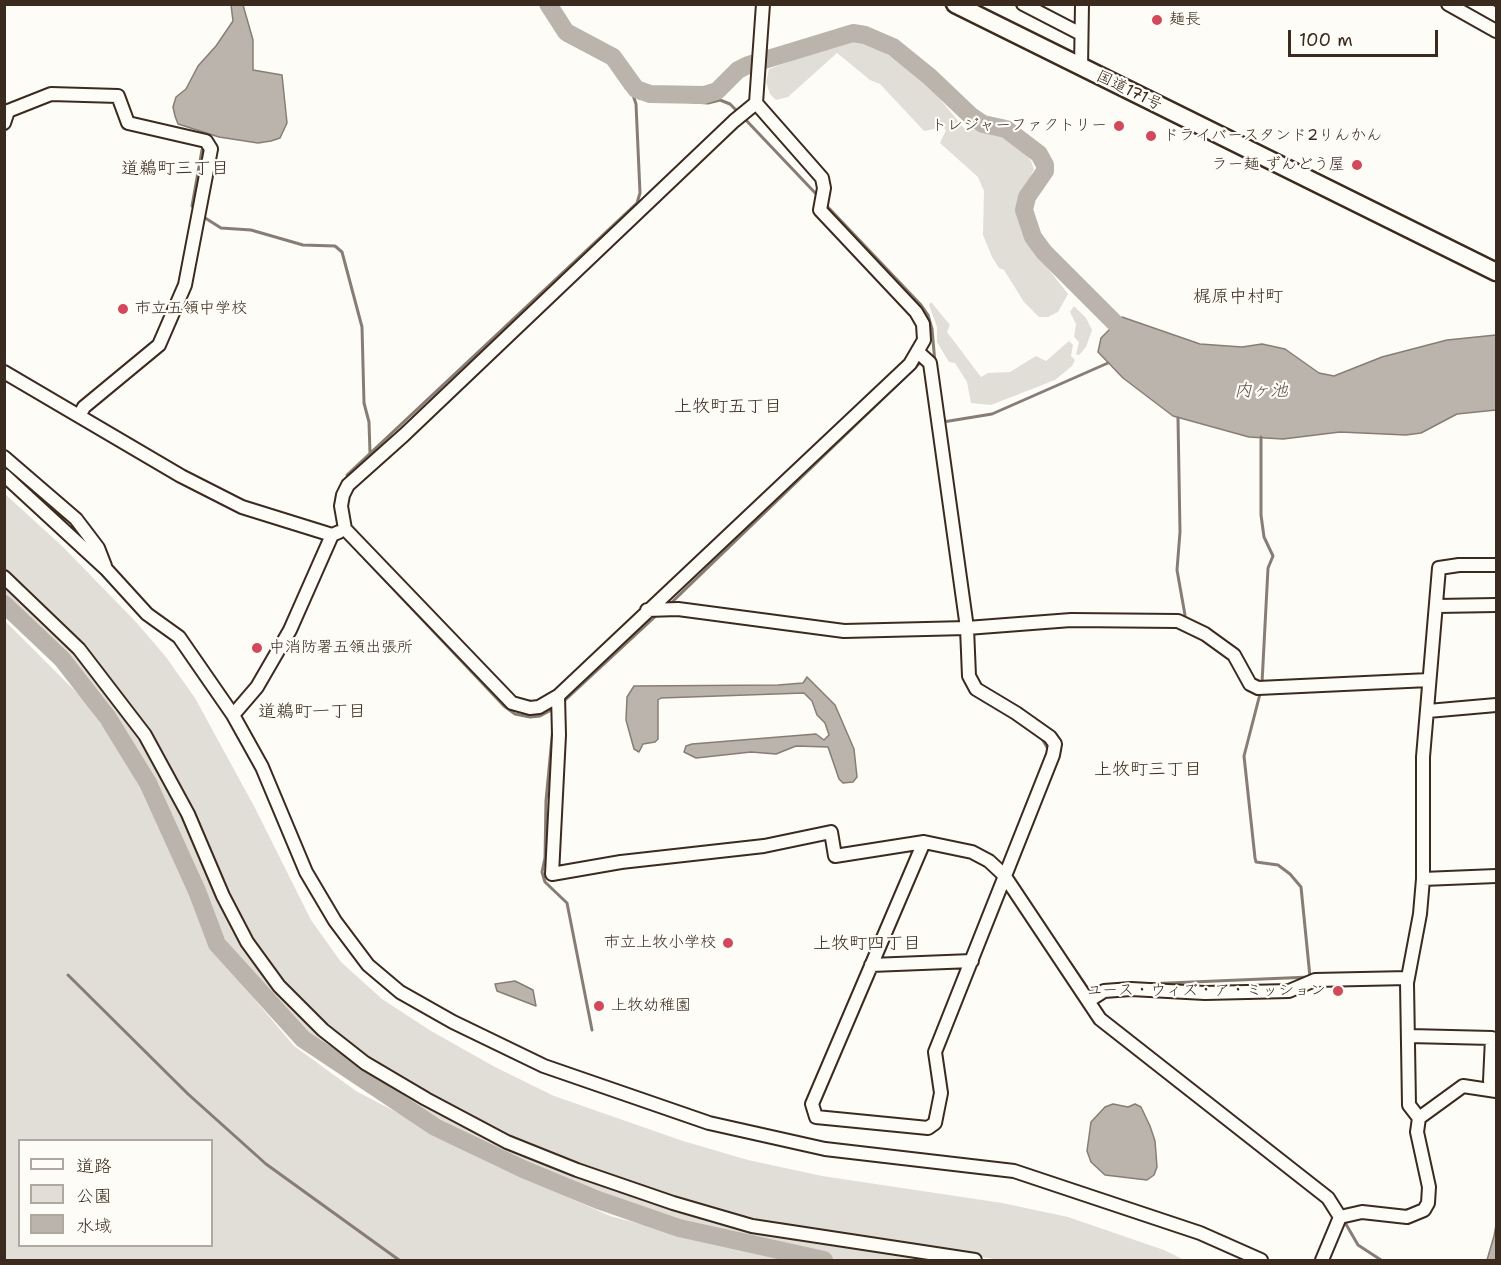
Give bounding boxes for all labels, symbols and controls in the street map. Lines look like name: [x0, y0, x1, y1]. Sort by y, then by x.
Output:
place label: 麺長: [1169, 10, 1201, 30]
marker: 麺長: [1150, 13, 1164, 27]
scale bar: [1291, 18, 1441, 56]
text: 100 m: [1299, 28, 1353, 52]
street label: 国道171号: [1093, 67, 1165, 115]
place label: トレジャーファクトリー: [931, 116, 1107, 136]
marker: トレジャーファクトリー: [1112, 119, 1126, 133]
place label: ドライバースタンド2りんかん: [1163, 126, 1382, 146]
marker: ドライバースタンド2りんかん: [1144, 129, 1158, 143]
place label: ラー麺 ずんどう屋: [1212, 155, 1345, 175]
district label: 道鵜町三丁目: [121, 158, 229, 180]
marker: ラー麺 ずんどう屋: [1350, 158, 1364, 172]
district label: 梶原中村町: [1193, 286, 1283, 308]
place label: 市立五領中学校: [135, 299, 247, 319]
marker: 市立五領中学校: [116, 302, 130, 316]
water label: 内ヶ池: [1234, 380, 1288, 402]
district label: 上牧町五丁目: [674, 396, 782, 418]
place label: 中消防署五領出張所: [269, 638, 413, 658]
marker: 中消防署五領出張所: [250, 641, 264, 655]
district label: 道鵜町一丁目: [258, 701, 366, 723]
district label: 上牧町三丁目: [1094, 759, 1202, 781]
place label: 市立上牧小学校: [604, 933, 716, 953]
district label: 上牧町四丁目: [813, 933, 921, 955]
marker: 市立上牧小学校: [721, 936, 735, 950]
place label: ユース・ウィズ・ア・ミッション: [1087, 981, 1326, 1001]
marker: ユース・ウィズ・ア・ミッション: [1331, 984, 1345, 998]
place label: 上牧幼稚園: [611, 996, 691, 1016]
marker: 上牧幼稚園: [592, 999, 606, 1013]
legend: [18, 1139, 213, 1247]
text: 道路: [76, 1154, 112, 1178]
text: 公園: [76, 1184, 112, 1208]
text: 水域: [76, 1214, 112, 1238]

